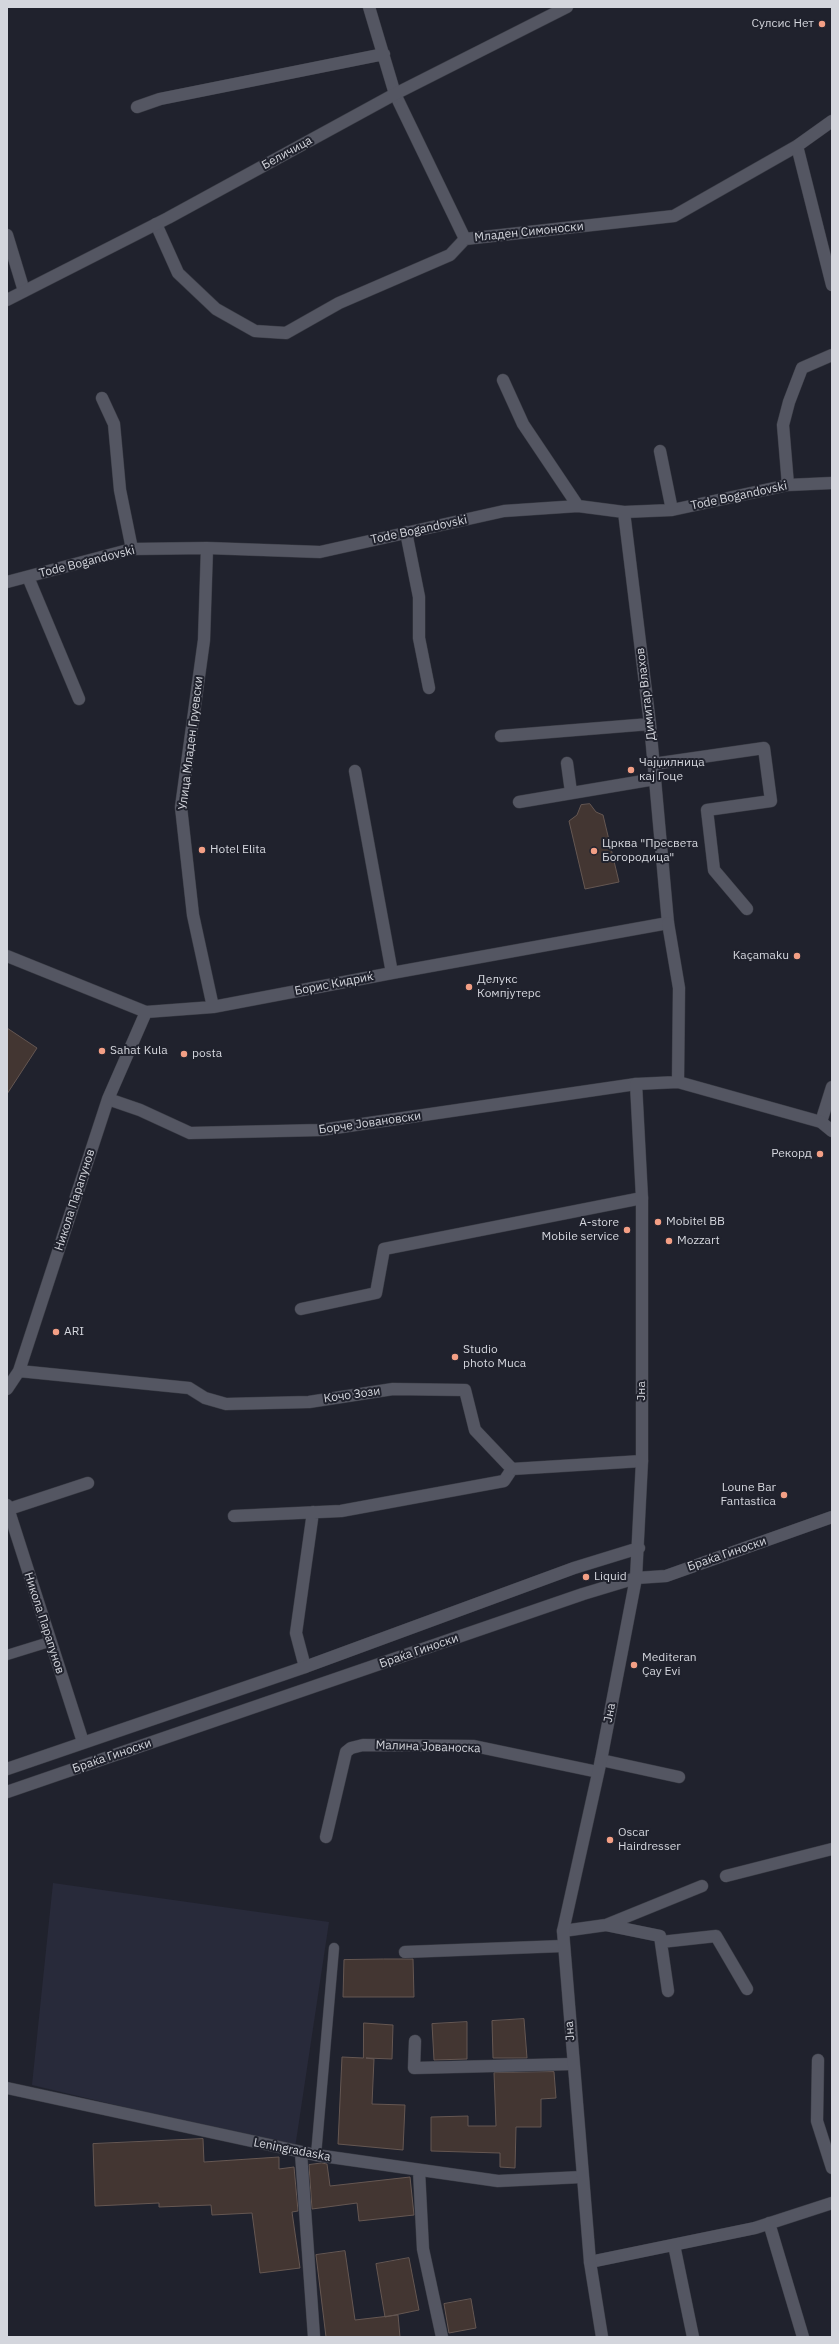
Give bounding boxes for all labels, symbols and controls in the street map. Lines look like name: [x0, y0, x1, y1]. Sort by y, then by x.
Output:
place label: Сулсис Нет: [751, 17, 814, 31]
marker: Сулсис Нет: [817, 19, 827, 29]
street label: Беличица: [259, 133, 315, 173]
street label: Младен Симоноски: [474, 219, 584, 245]
street label: Tode Bogandovski: [690, 479, 788, 513]
street label: Tode Bogandovski: [370, 513, 468, 547]
street label: Tode Bogandovski: [38, 543, 136, 581]
street label: Димитар Влахов: [633, 647, 659, 741]
street label: Улица Младен Груевски: [176, 675, 206, 811]
place label: Чајџилница кај Гоце: [639, 756, 705, 784]
marker: Чајџилница кај Гоце: [626, 765, 636, 775]
place label: Црква "Пресвета Богородица": [602, 837, 698, 865]
place label: Hotel Elita: [210, 843, 266, 857]
marker: Hotel Elita: [197, 845, 207, 855]
marker: Црква "Пресвета Богородица": [589, 846, 599, 856]
place label: Kaçamaku: [733, 949, 789, 963]
marker: Kaçamaku: [792, 951, 802, 961]
street label: Борис Кидриќ: [293, 969, 375, 999]
place label: Делукс Компјутерс: [477, 973, 541, 1001]
marker: Делукс Компјутерс: [464, 982, 474, 992]
place label: Sahat Kula: [110, 1044, 168, 1058]
marker: Sahat Kula: [97, 1046, 107, 1056]
place label: posta: [192, 1047, 222, 1061]
marker: posta: [179, 1049, 189, 1059]
street label: Борче Јовановски: [318, 1109, 422, 1137]
street label: Никола Парапунов: [52, 1147, 98, 1253]
place label: Рекорд: [771, 1147, 812, 1161]
marker: Рекорд: [815, 1149, 825, 1159]
place label: Mobitel BB: [666, 1215, 725, 1229]
place label: A-store Mobile service: [541, 1216, 619, 1244]
marker: Mobitel BB: [653, 1217, 663, 1227]
marker: A-store Mobile service: [622, 1225, 632, 1235]
place label: Mozzart: [677, 1234, 720, 1248]
marker: Mozzart: [664, 1236, 674, 1246]
place label: ARI: [64, 1325, 84, 1339]
marker: ARI: [51, 1327, 61, 1337]
place label: Studio photo Muca: [463, 1343, 526, 1371]
marker: Studio photo Muca: [450, 1352, 460, 1362]
street label: Јна: [635, 1381, 649, 1401]
street label: Кочо Зози: [323, 1384, 381, 1406]
place label: Loune Bar Fantastica: [721, 1481, 776, 1509]
marker: Loune Bar Fantastica: [779, 1490, 789, 1500]
street label: Браќа Гиноски: [686, 1534, 768, 1574]
street label: Никола Парапунов: [21, 1570, 67, 1676]
place label: Liquid: [594, 1570, 627, 1584]
marker: Liquid: [581, 1572, 591, 1582]
street label: Браќа Гиноски: [378, 1631, 460, 1671]
place label: Mediteran Çay Evi: [642, 1651, 697, 1679]
marker: Mediteran Çay Evi: [629, 1660, 639, 1670]
street label: Јна: [601, 1702, 619, 1724]
street label: Браќа Гиноски: [71, 1736, 153, 1776]
street label: Малина Јованоска: [375, 1738, 481, 1756]
place label: Oscar Hairdresser: [618, 1826, 681, 1854]
marker: Oscar Hairdresser: [605, 1835, 615, 1845]
street label: Јна: [562, 2021, 578, 2041]
street label: Leningradaska: [252, 2135, 332, 2165]

